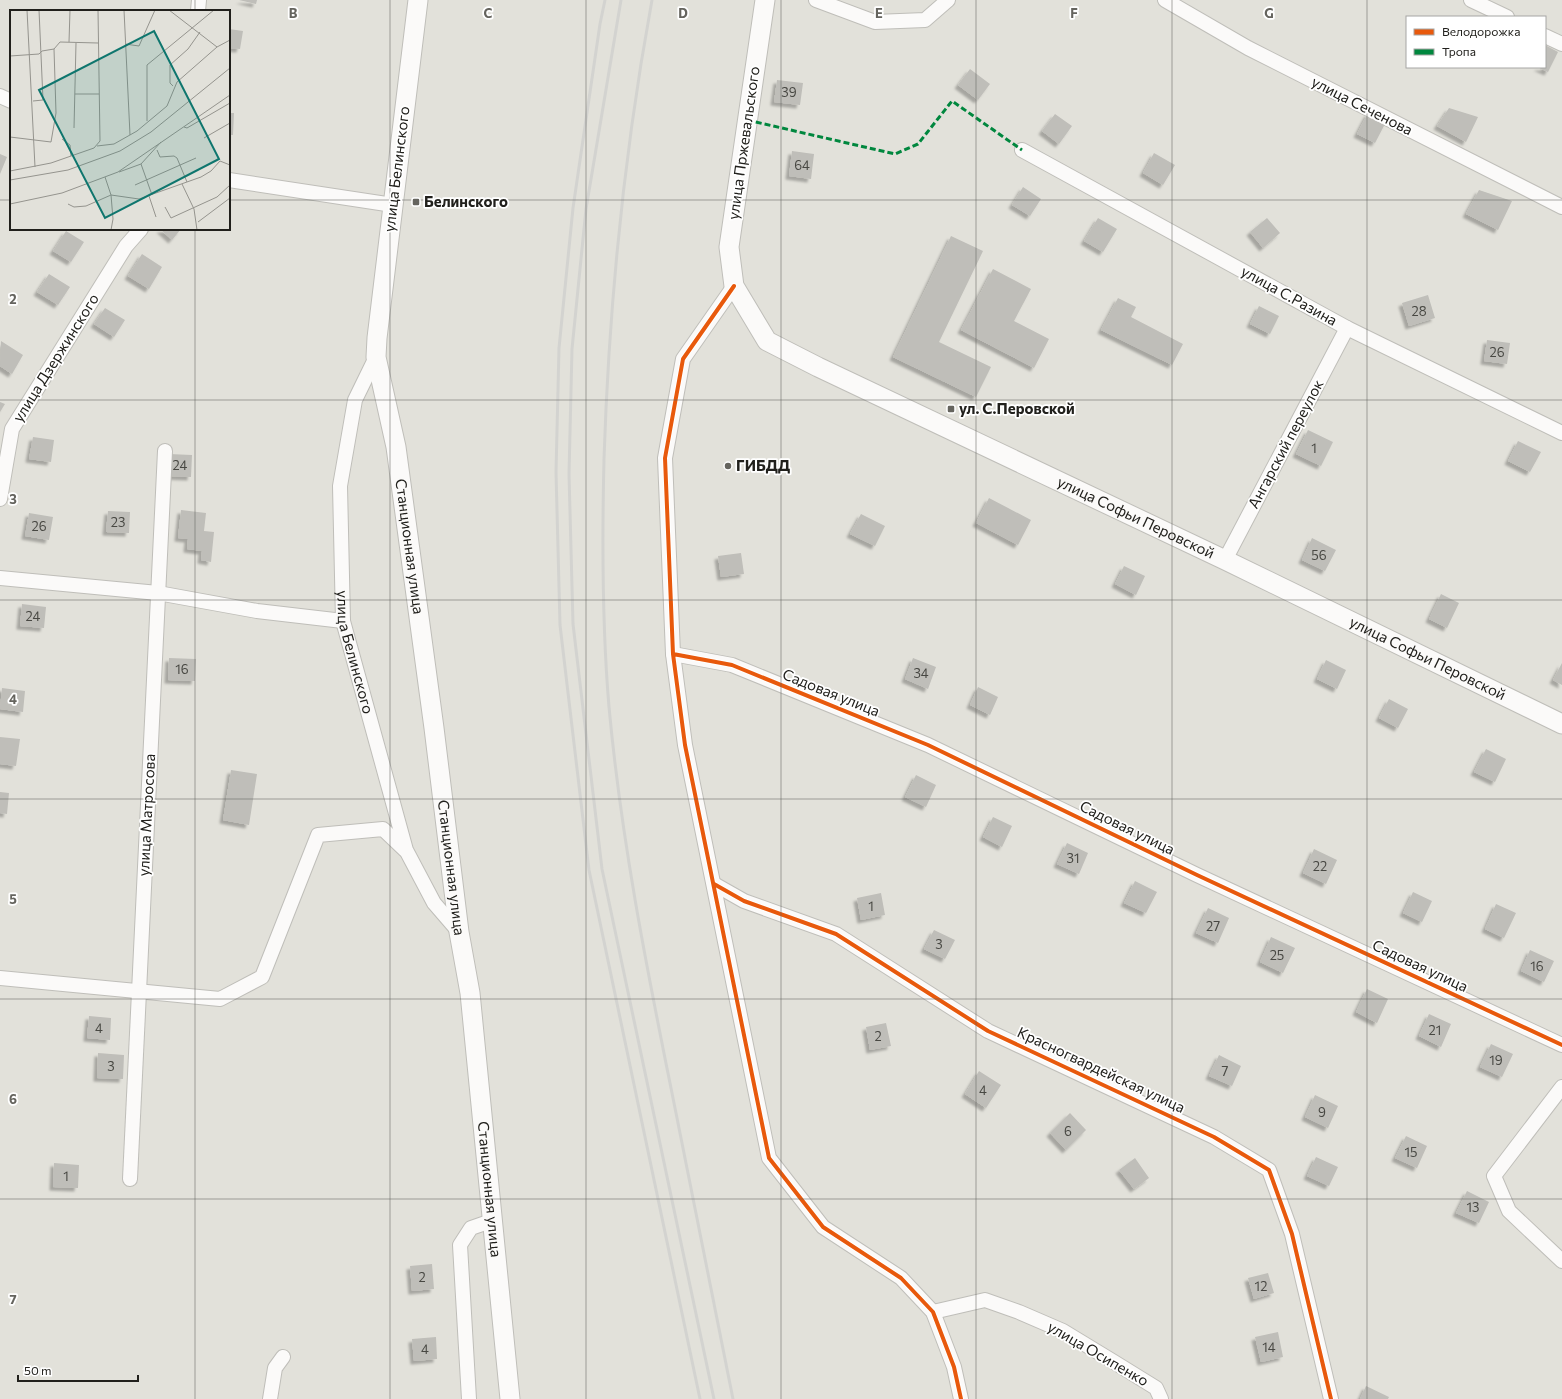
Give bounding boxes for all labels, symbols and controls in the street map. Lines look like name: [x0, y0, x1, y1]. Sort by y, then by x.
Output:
text: B: [289, 5, 298, 21]
text: C: [484, 5, 493, 21]
text: D: [678, 5, 688, 21]
text: E: [875, 5, 883, 21]
text: F: [1070, 5, 1078, 21]
text: G: [1264, 5, 1274, 21]
inset map: [10, 10, 230, 230]
legend: [1406, 16, 1546, 68]
text: Велодорожка: [1442, 24, 1520, 38]
text: Тропа: [1442, 44, 1476, 58]
street label: улица Пржевальского: [723, 65, 763, 221]
street label: улица Сеченова: [1309, 72, 1416, 138]
house number: 39: [781, 84, 797, 100]
street label: улица Белинского: [379, 105, 413, 233]
house number: 64: [794, 157, 810, 173]
place label: Белинского: [424, 192, 508, 210]
marker: Белинского: [411, 197, 421, 207]
street label: улица С.Разина: [1238, 261, 1341, 329]
street label: улица Дзержинского: [8, 290, 102, 425]
text: 2: [9, 291, 17, 307]
house number: 28: [1411, 303, 1427, 319]
house number: 26: [1489, 344, 1505, 360]
street label: Ангарский переулок: [1244, 376, 1327, 511]
place label: ул. С.Перовской: [959, 399, 1075, 417]
marker: ул. С.Перовской: [946, 404, 956, 414]
house number: 1: [1311, 440, 1317, 456]
place label: ГИБДД: [736, 456, 790, 474]
house number: 24: [173, 457, 188, 473]
marker: ГИБДД: [723, 461, 733, 471]
street label: улица Софьи Перовской: [1055, 472, 1218, 562]
street label: Станционная улица: [392, 477, 428, 615]
text: 3: [9, 491, 17, 507]
house number: 23: [111, 514, 125, 530]
house number: 26: [31, 518, 47, 534]
house number: 56: [1311, 547, 1327, 563]
street label: улица Белинского: [334, 590, 378, 716]
house number: 24: [26, 608, 41, 624]
street label: улица Софьи Перовской: [1347, 612, 1509, 703]
house number: 16: [175, 661, 189, 677]
street label: Садовая улица: [780, 664, 883, 720]
house number: 34: [913, 665, 929, 681]
text: 4: [9, 691, 17, 707]
street label: улица Матросова: [134, 753, 158, 877]
street label: Садовая улица: [1077, 796, 1178, 858]
street label: Станционная улица: [435, 799, 469, 936]
house number: 31: [1067, 850, 1079, 866]
house number: 22: [1313, 858, 1327, 874]
text: 5: [9, 891, 17, 907]
house number: 1: [868, 898, 874, 914]
house number: 27: [1206, 918, 1220, 934]
street label: Садовая улица: [1370, 935, 1471, 995]
house number: 3: [935, 936, 943, 952]
house number: 25: [1270, 947, 1284, 963]
house number: 16: [1530, 958, 1544, 974]
house number: 4: [95, 1020, 103, 1036]
street label: Красногвардейская улица: [1015, 1022, 1188, 1116]
house number: 21: [1429, 1022, 1441, 1038]
house number: 2: [874, 1028, 882, 1044]
house number: 19: [1489, 1052, 1503, 1068]
house number: 3: [107, 1058, 115, 1074]
house number: 7: [1222, 1063, 1229, 1079]
house number: 4: [979, 1082, 987, 1098]
text: 6: [9, 1091, 17, 1107]
house number: 9: [1318, 1104, 1326, 1120]
street label: Станционная улица: [475, 1120, 506, 1258]
house number: 6: [1064, 1123, 1072, 1139]
house number: 15: [1404, 1144, 1418, 1160]
house number: 1: [63, 1168, 69, 1184]
house number: 13: [1467, 1199, 1479, 1215]
house number: 2: [418, 1269, 426, 1285]
house number: 12: [1255, 1278, 1267, 1294]
text: 7: [9, 1291, 17, 1307]
street label: улица Осипенко: [1045, 1317, 1152, 1389]
house number: 14: [1262, 1339, 1276, 1355]
house number: 4: [421, 1341, 429, 1357]
scale bar: [18, 1357, 138, 1383]
text: 50 m: [24, 1363, 52, 1377]

